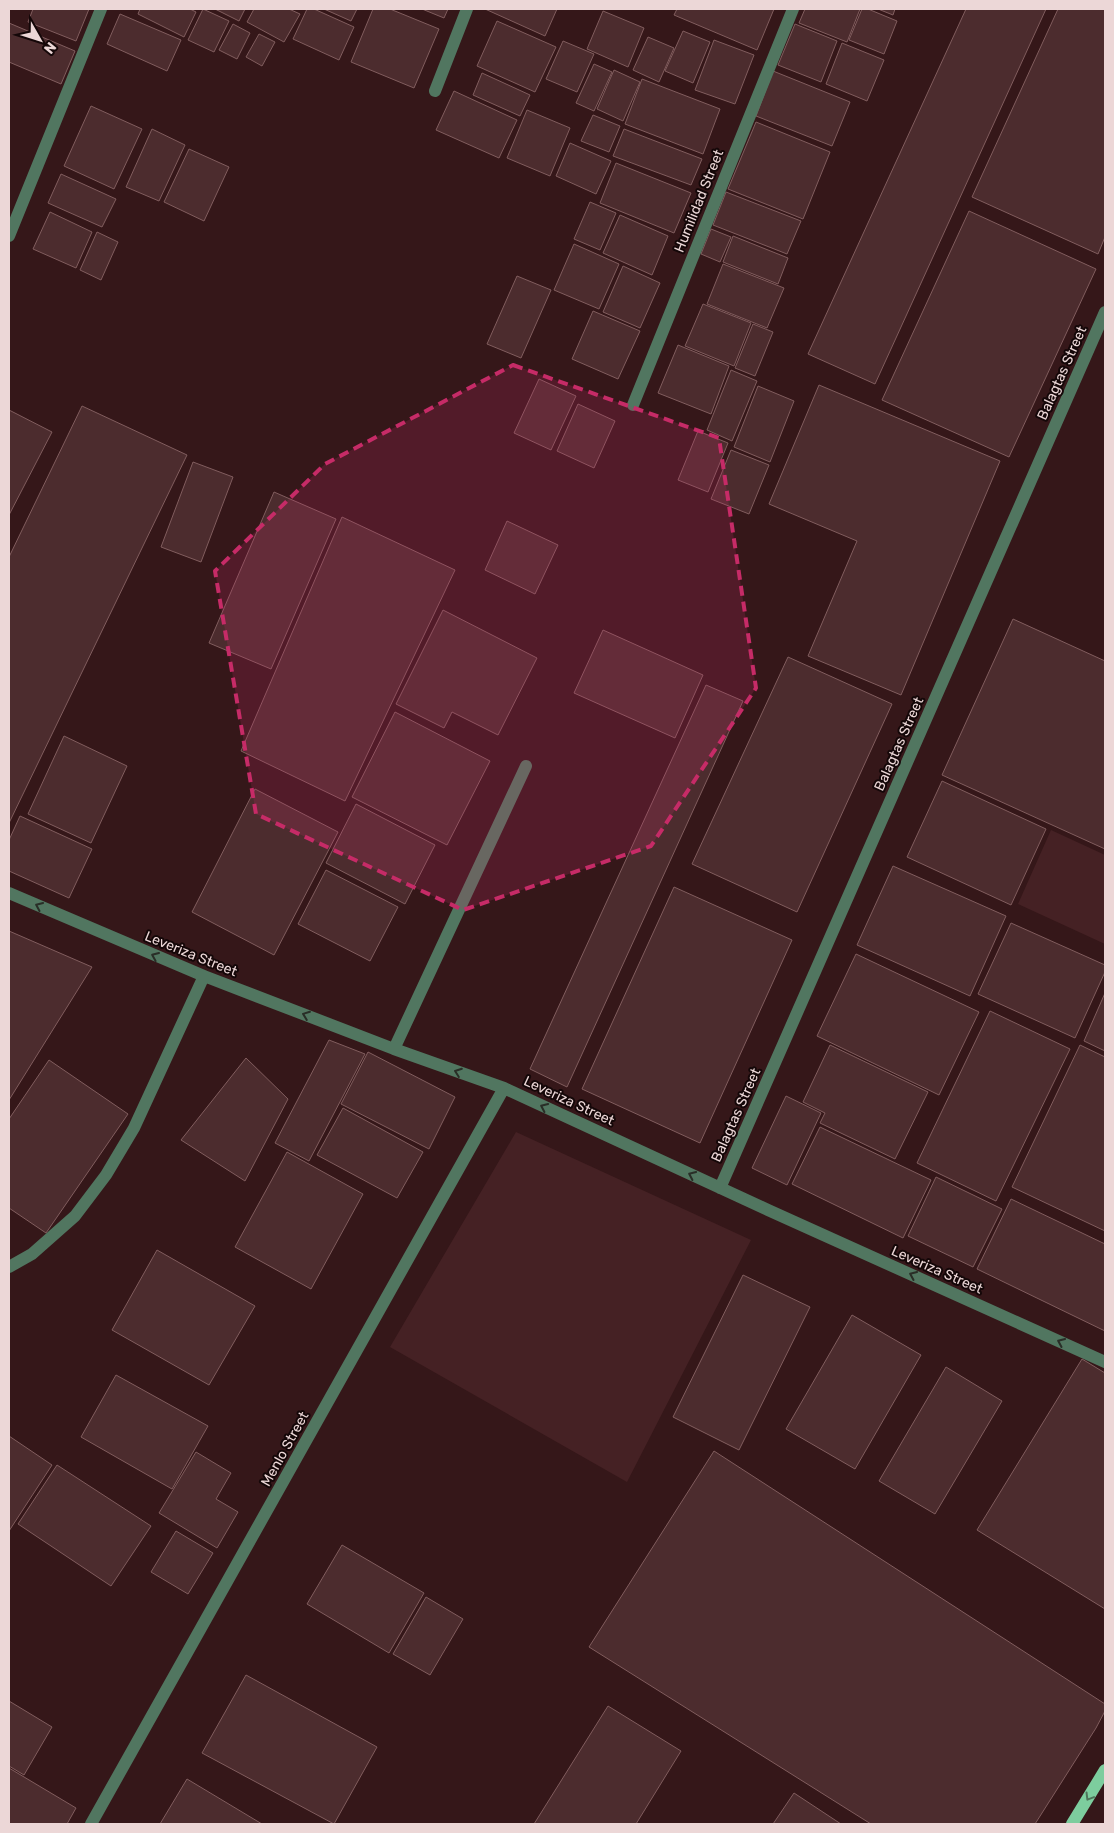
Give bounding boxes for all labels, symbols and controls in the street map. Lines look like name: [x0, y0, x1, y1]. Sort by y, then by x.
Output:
north arrow: [15, 15, 65, 65]
text: N: [40, 39, 59, 57]
street label: Humilidad Street: [671, 147, 728, 255]
street label: Balagtas Street: [1034, 323, 1090, 423]
street label: Balagtas Street: [871, 694, 927, 794]
one-way arrow: [35, 902, 44, 913]
street label: Leveriza Street: [142, 928, 240, 980]
one-way arrow: [151, 951, 160, 962]
one-way arrow: [302, 1011, 311, 1022]
street label: Balagtas Street: [708, 1065, 764, 1165]
one-way arrow: [455, 1068, 463, 1078]
street label: Leveriza Street: [521, 1073, 618, 1130]
one-way arrow: [540, 1102, 549, 1113]
one-way arrow: [688, 1171, 697, 1181]
street label: Leveriza Street: [889, 1242, 986, 1298]
one-way arrow: [909, 1271, 918, 1282]
one-way arrow: [1057, 1338, 1066, 1348]
street label: Menlo Street: [257, 1408, 313, 1489]
one-way arrow: [1085, 1791, 1095, 1800]

